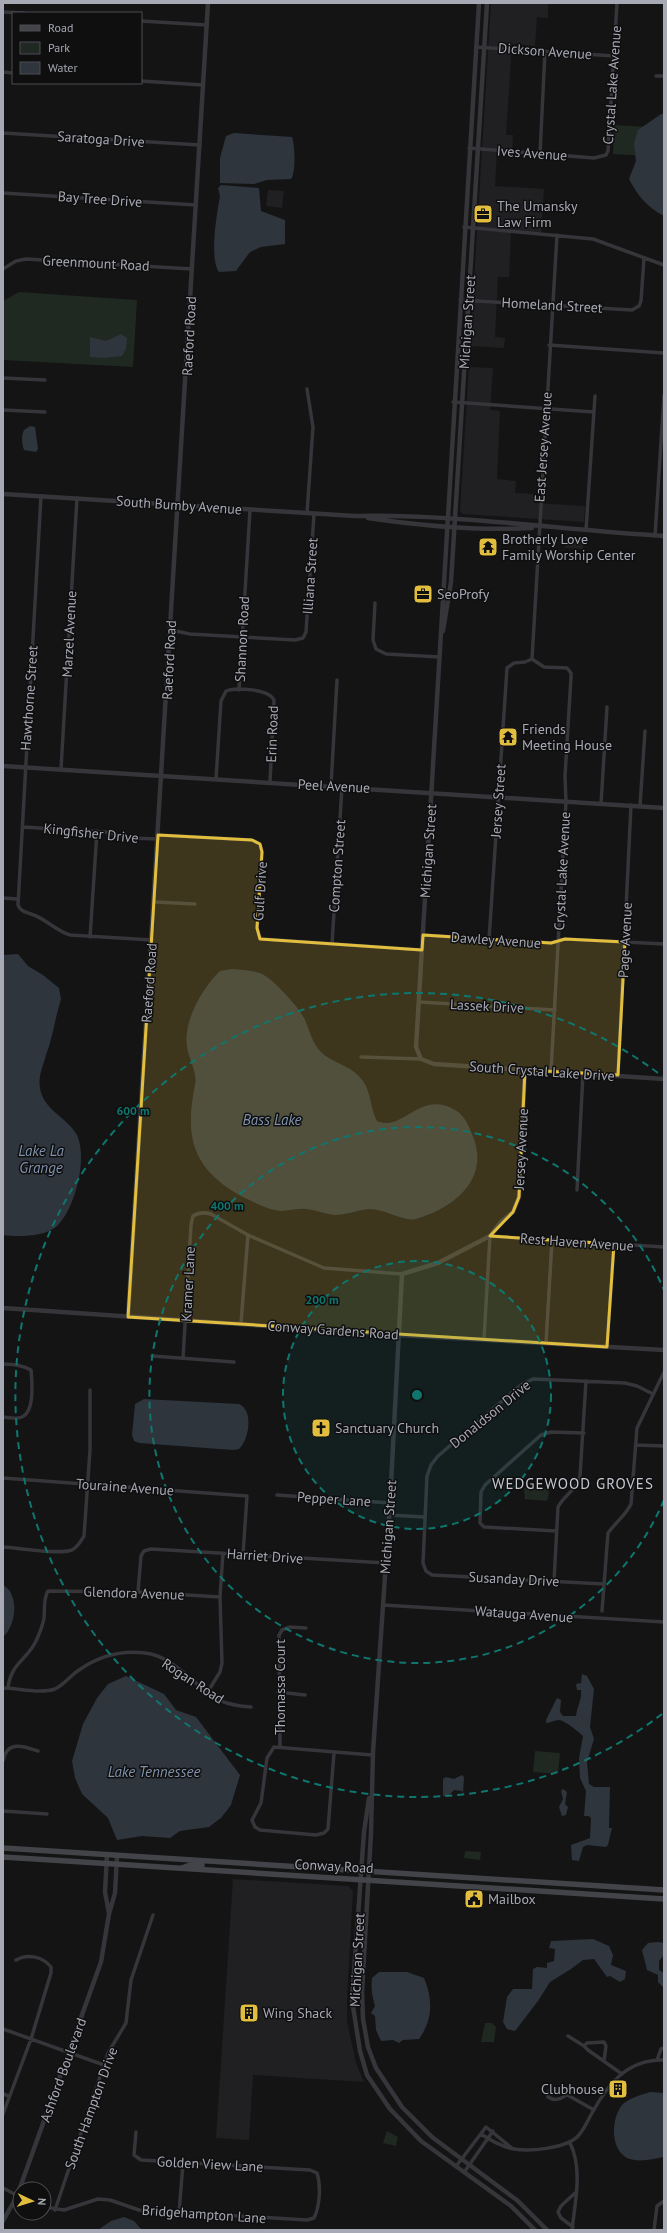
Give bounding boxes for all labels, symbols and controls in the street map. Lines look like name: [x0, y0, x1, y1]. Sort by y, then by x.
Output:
legend: [12, 12, 142, 84]
text: Road: [48, 20, 73, 35]
street label: Crystal Lake Avenue: [599, 25, 625, 145]
street label: Dickson Avenue: [497, 39, 593, 63]
text: Park: [48, 40, 70, 55]
text: Water: [48, 60, 78, 75]
street label: Saratoga Drive: [57, 127, 145, 151]
street label: Ives Avenue: [496, 142, 568, 164]
street label: Bay Tree Drive: [57, 187, 143, 211]
place label: The Umansky Law Firm: [497, 197, 578, 231]
office icon: The Umansky Law Firm: [472, 203, 494, 225]
street label: Greenmount Road: [42, 251, 150, 275]
street label: Michigan Street: [455, 274, 479, 370]
street label: Homeland Street: [501, 293, 603, 317]
street label: Raeford Road: [178, 296, 200, 376]
street label: East Jersey Avenue: [530, 391, 556, 503]
street label: South Bumby Avenue: [115, 492, 243, 518]
place label: Brotherly Love Family Worship Center: [502, 530, 636, 564]
temple icon: Brotherly Love Family Worship Center: [477, 536, 499, 558]
street label: Illiana Street: [298, 537, 322, 615]
office icon: SeoProfy: [412, 583, 434, 605]
place label: SeoProfy: [437, 585, 490, 603]
street label: Marzel Avenue: [58, 590, 80, 678]
street label: Shannon Road: [231, 596, 253, 682]
street label: Raeford Road: [158, 620, 180, 700]
street label: Hawthorne Street: [16, 644, 42, 751]
street label: Erin Road: [262, 705, 282, 763]
place label: Friends Meeting House: [522, 720, 612, 754]
temple icon: Friends Meeting House: [497, 726, 519, 748]
street label: Jersey Street: [486, 763, 510, 840]
street label: Peel Avenue: [297, 775, 371, 797]
street label: Michigan Street: [416, 803, 440, 899]
street label: Crystal Lake Avenue: [550, 811, 574, 931]
street label: Kingfisher Drive: [43, 819, 139, 847]
street label: Compton Street: [325, 819, 349, 913]
street label: Gulf Drive: [249, 861, 271, 921]
street label: Page Avenue: [614, 902, 636, 978]
street label: Dawley Avenue: [450, 928, 542, 952]
street label: Raeford Road: [137, 943, 161, 1023]
street label: Lassek Drive: [449, 995, 525, 1017]
street label: South Crystal Lake Drive: [469, 1057, 615, 1085]
text: 600 m: [116, 1103, 150, 1118]
street label: Jersey Avenue: [510, 1108, 532, 1191]
water label: Bass Lake: [242, 1110, 302, 1129]
water label: Lake La Grange: [18, 1141, 65, 1177]
text: 400 m: [210, 1198, 244, 1213]
street label: Rest Haven Avenue: [520, 1229, 634, 1255]
street label: Kramer Lane: [177, 1246, 199, 1322]
text: 200 m: [305, 1292, 339, 1307]
street label: Conway Gardens Road: [267, 1316, 399, 1344]
street label: Donaldson Drive: [446, 1376, 534, 1452]
centre of rings: [410, 1388, 424, 1402]
church icon: Sanctuary Church: [310, 1417, 332, 1439]
place label: Sanctuary Church: [335, 1419, 439, 1437]
district label: WEDGEWOOD GROVES: [492, 1474, 654, 1493]
street label: Touraine Avenue: [75, 1475, 175, 1499]
street label: Michigan Street: [376, 1479, 400, 1575]
street label: Pepper Lane: [297, 1487, 371, 1511]
street label: Harriet Drive: [226, 1544, 304, 1568]
street label: Susanday Drive: [468, 1568, 560, 1590]
street label: Glendora Avenue: [83, 1582, 185, 1604]
street label: Watauga Avenue: [474, 1602, 574, 1626]
street label: Thomassa Court: [271, 1639, 289, 1735]
street label: Rogan Road: [158, 1654, 228, 1708]
water label: Lake Tennessee: [108, 1762, 200, 1781]
street label: Conway Road: [294, 1855, 374, 1877]
public building icon: Mailbox: [463, 1888, 485, 1910]
place label: Mailbox: [488, 1890, 536, 1908]
street label: Michigan Street: [346, 1912, 368, 2007]
building icon: Wing Shack: [238, 2002, 260, 2024]
place label: Wing Shack: [263, 2004, 333, 2022]
street label: Ashford Boulevard: [36, 2015, 90, 2125]
street label: South Hampton Drive: [61, 2044, 121, 2172]
building icon: Clubhouse: [607, 2078, 629, 2100]
place label: Clubhouse: [541, 2080, 604, 2098]
street label: Golden View Lane: [156, 2152, 264, 2176]
north arrow: [12, 2181, 52, 2221]
text: N: [35, 2198, 49, 2206]
street label: Bridgehampton Lane: [141, 2201, 267, 2227]

